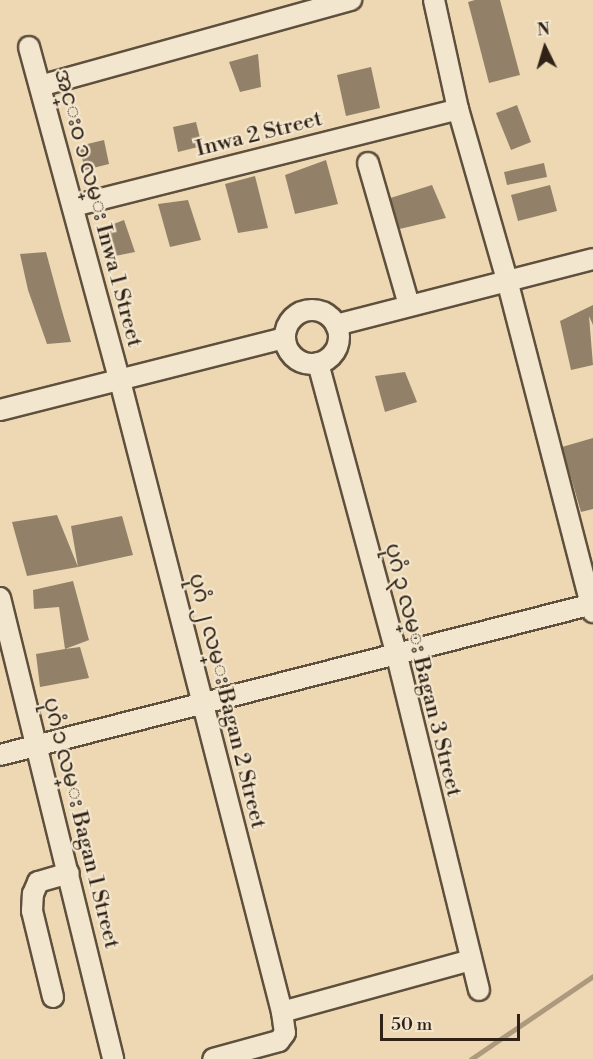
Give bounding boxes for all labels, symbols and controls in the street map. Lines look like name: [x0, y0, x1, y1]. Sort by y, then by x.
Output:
north arrow: [515, 18, 575, 78]
text: N: [536, 20, 551, 41]
street label: အင္းဝ ၁ လမ္း Inwa 1 Street: [48, 66, 148, 350]
street label: Inwa 2 Street: [193, 106, 325, 162]
street label: ပုဂံ ၃ လမ္း Bagan 3 Street: [379, 541, 467, 799]
street label: ပုဂံ ၂ လမ္း Bagan 2 Street: [183, 571, 271, 831]
street label: ပုဂံ ၁ လမ္း Bagan 1 Street: [37, 695, 125, 951]
scale bar: [383, 1002, 522, 1040]
text: 50 m: [391, 1013, 432, 1036]

